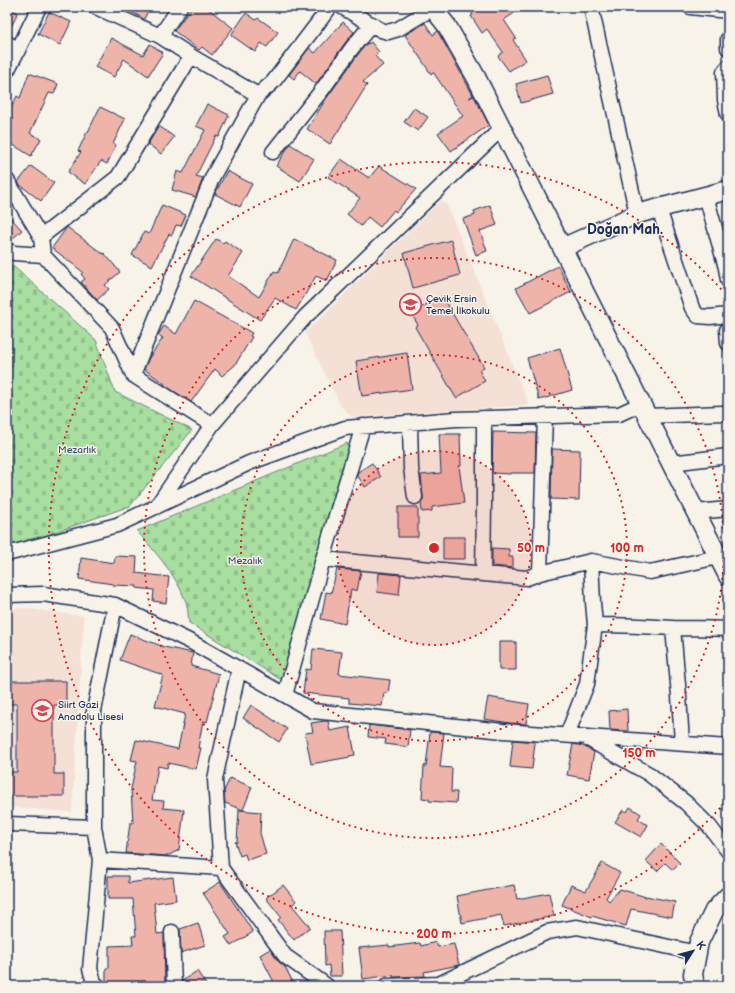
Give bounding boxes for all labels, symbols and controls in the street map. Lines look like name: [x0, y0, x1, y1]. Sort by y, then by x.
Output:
district label: Doğan Mah.: [587, 221, 663, 238]
school or university icon: Çevik Ersin Temel İlkokulu: [398, 292, 424, 318]
place label: Çevik Ersin Temel İlkokulu: [426, 293, 490, 317]
park label: Mezarlık: [58, 444, 96, 456]
centre of rings: [427, 541, 441, 555]
text: 50 m: [517, 541, 545, 556]
text: 100 m: [610, 541, 644, 556]
park label: Mezalık: [228, 555, 262, 567]
school or university icon: Siirt Gazi Anadolu Lisesi: [30, 698, 56, 724]
place label: Siirt Gazi Anadolu Lisesi: [58, 699, 124, 723]
text: 150 m: [623, 746, 655, 761]
text: 200 m: [416, 927, 452, 942]
north arrow: [673, 931, 713, 971]
text: K: [693, 939, 708, 953]

